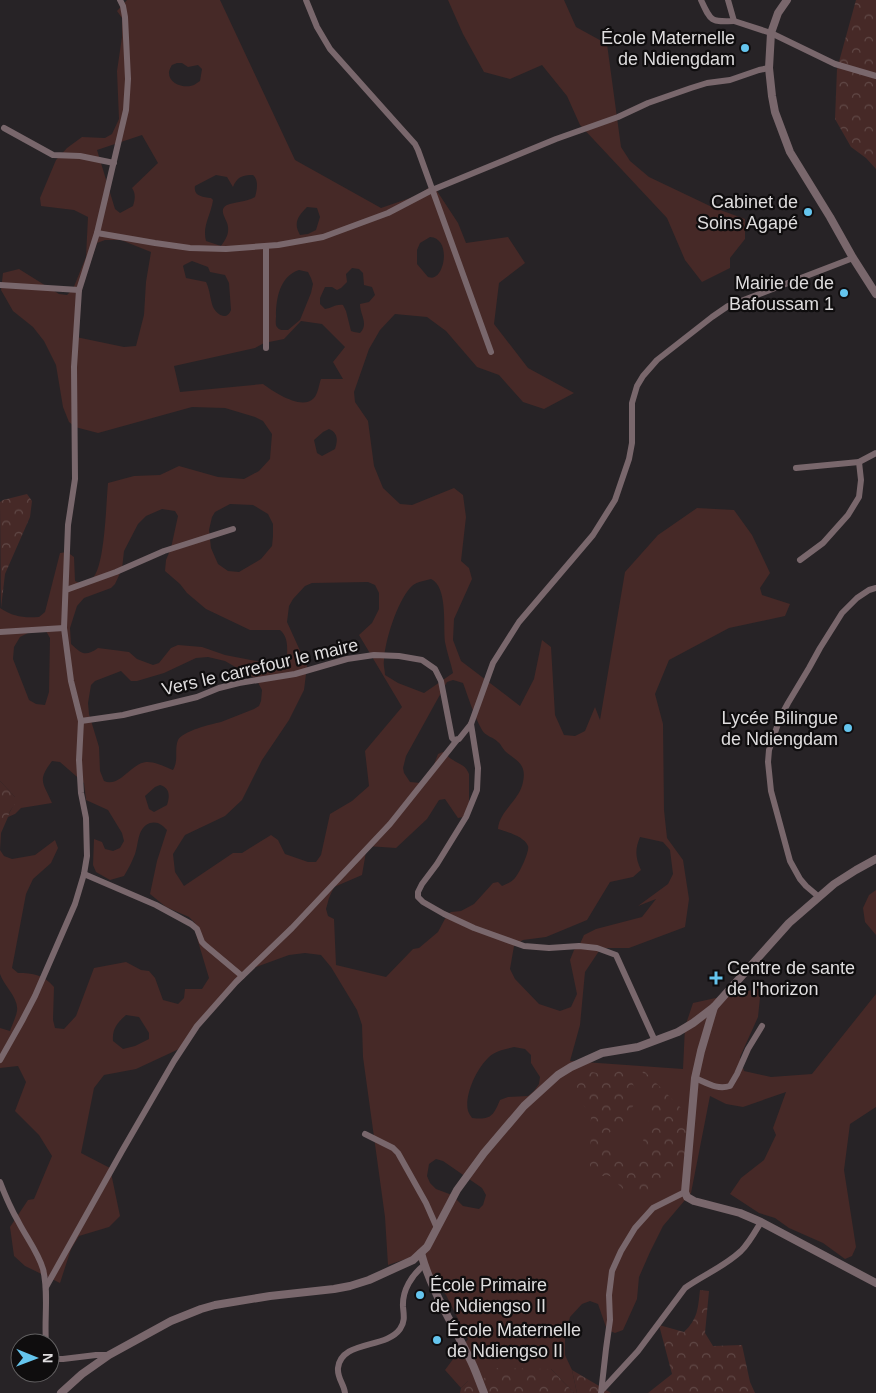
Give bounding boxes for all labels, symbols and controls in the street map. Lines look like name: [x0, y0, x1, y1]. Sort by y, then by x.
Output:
place label: École Maternelle de Ndiengdam: [601, 28, 735, 69]
marker: École Maternelle de Ndiengdam: [739, 42, 751, 54]
place label: Cabinet de Soins Agapé: [697, 192, 798, 233]
marker: Cabinet de Soins Agapé: [802, 206, 814, 218]
place label: Mairie de de Bafoussam 1: [729, 273, 834, 314]
marker: Mairie de de Bafoussam 1: [838, 287, 850, 299]
street label: Vers le carrefour le maire: [160, 635, 360, 699]
place label: Lycée Bilingue de Ndiengdam: [721, 708, 838, 749]
marker: Lycée Bilingue de Ndiengdam: [842, 722, 854, 734]
place label: Centre de sante de l'horizon: [727, 958, 855, 999]
marker: Centre de sante de l'horizon: [709, 971, 723, 985]
place label: École Primaire de Ndiengso II: [430, 1275, 547, 1316]
marker: École Primaire de Ndiengso II: [414, 1289, 426, 1301]
place label: École Maternelle de Ndiengso II: [447, 1320, 581, 1361]
north arrow: [10, 1333, 60, 1383]
marker: École Maternelle de Ndiengso II: [431, 1334, 443, 1346]
text: N: [40, 1353, 56, 1363]

